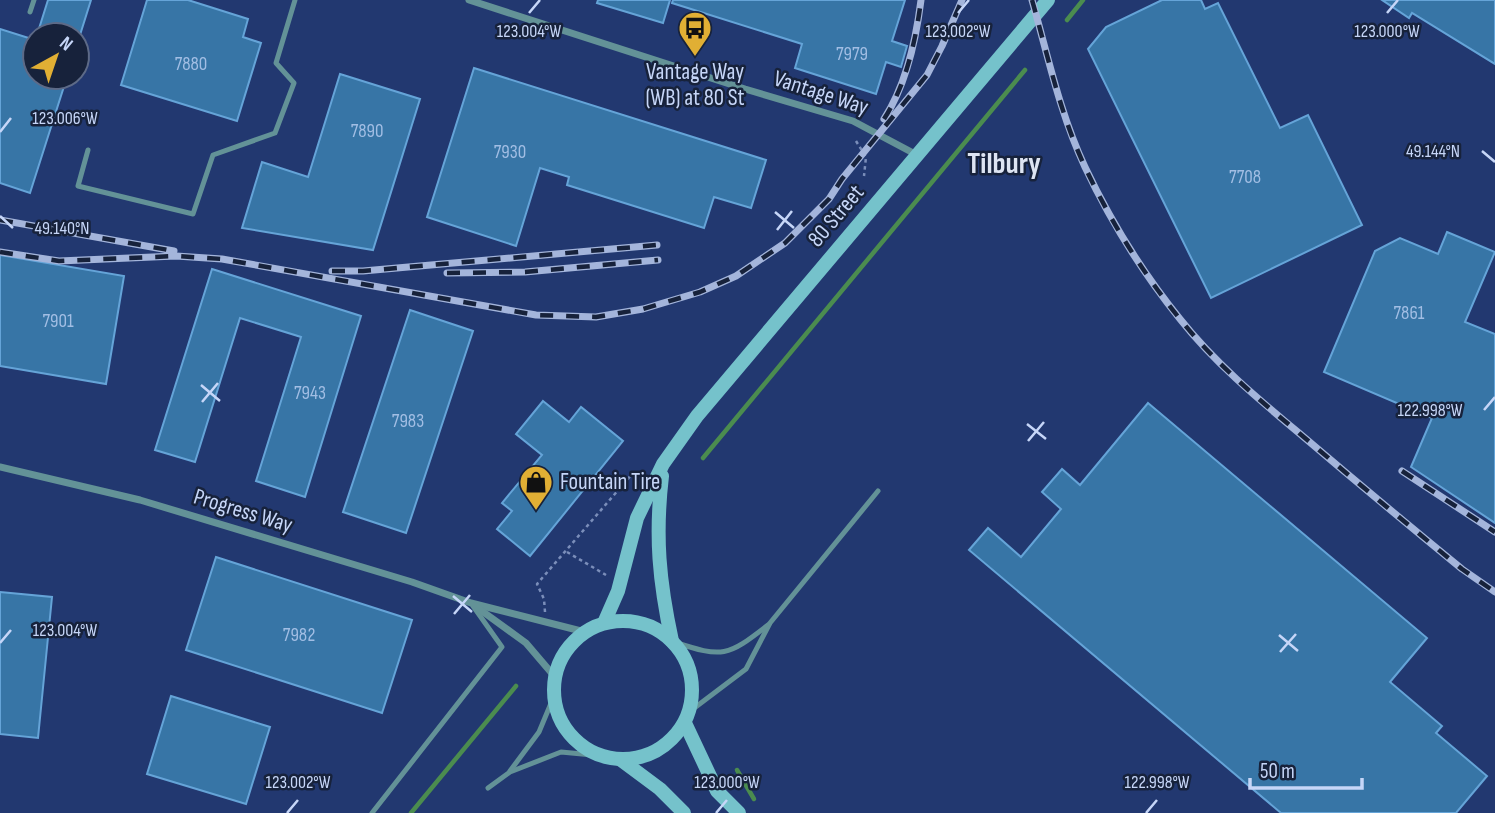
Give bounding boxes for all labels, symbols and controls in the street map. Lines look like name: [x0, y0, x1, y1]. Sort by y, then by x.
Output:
bus stop icon: Vantage Way (WB) at 80 St: [676, 9, 714, 58]
north arrow: [21, 21, 91, 91]
text: 123.004°W: [497, 21, 561, 42]
text: 123.002°W: [926, 21, 991, 42]
text: 123.000°W: [1354, 21, 1420, 42]
text: N: [55, 32, 77, 56]
house number: 7979: [836, 43, 868, 66]
house number: 7880: [175, 53, 207, 76]
place label: Vantage Way (WB) at 80 St: [645, 58, 745, 112]
street label: Vantage Way: [770, 65, 872, 122]
text: 123.006°W: [32, 108, 98, 129]
house number: 7890: [351, 120, 383, 143]
house number: 7930: [494, 141, 526, 164]
text: 49.144°N: [1406, 141, 1460, 162]
district label: Tilbury: [967, 146, 1041, 182]
house number: 7708: [1229, 166, 1261, 189]
street label: 80 Street: [802, 179, 870, 253]
text: 49.140°N: [34, 218, 90, 239]
house number: 7861: [1394, 302, 1425, 325]
house number: 7901: [42, 310, 74, 333]
house number: 7943: [294, 382, 326, 405]
text: 122.998°W: [1398, 400, 1463, 421]
house number: 7983: [392, 410, 424, 433]
shop icon: Fountain Tire: [517, 463, 555, 512]
place label: Fountain Tire: [560, 468, 660, 496]
street label: Progress Way: [190, 483, 296, 539]
text: 123.004°W: [33, 620, 97, 641]
house number: 7982: [283, 624, 315, 647]
scale bar: [1250, 746, 1362, 790]
text: 50 m: [1260, 759, 1295, 784]
text: 123.002°W: [266, 772, 331, 793]
text: 123.000°W: [694, 772, 760, 793]
text: 122.998°W: [1125, 772, 1190, 793]

